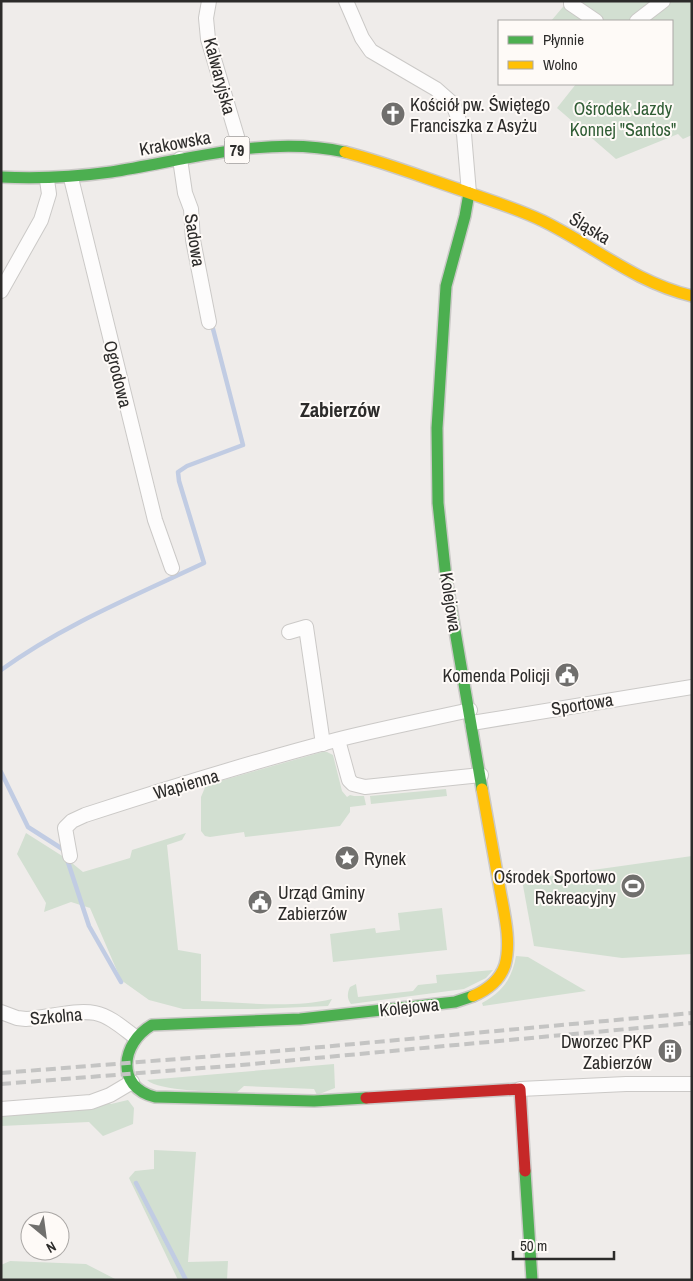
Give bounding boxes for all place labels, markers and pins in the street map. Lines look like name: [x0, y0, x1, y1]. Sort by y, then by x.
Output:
place label: Kościół pw. Świętego Franciszka z Asyżu: [410, 92, 550, 138]
church icon: Kościół pw. Świętego Franciszka z Asyżu: [380, 101, 406, 127]
public building icon: Komenda Policji: [554, 662, 580, 688]
place label: Komenda Policji: [443, 663, 550, 688]
place icon: Rynek: [334, 845, 360, 871]
place label: Rynek: [364, 846, 406, 871]
place label: Ośrodek Sportowo Rekreacyjny: [494, 864, 617, 910]
sports icon: Ośrodek Sportowo Rekreacyjny: [620, 873, 646, 899]
place label: Urząd Gminy Zabierzów: [278, 880, 366, 926]
public building icon: Urząd Gminy Zabierzów: [247, 889, 273, 915]
place label: Dworzec PKP Zabierzów: [561, 1029, 652, 1075]
building icon: Dworzec PKP Zabierzów: [657, 1038, 683, 1064]

